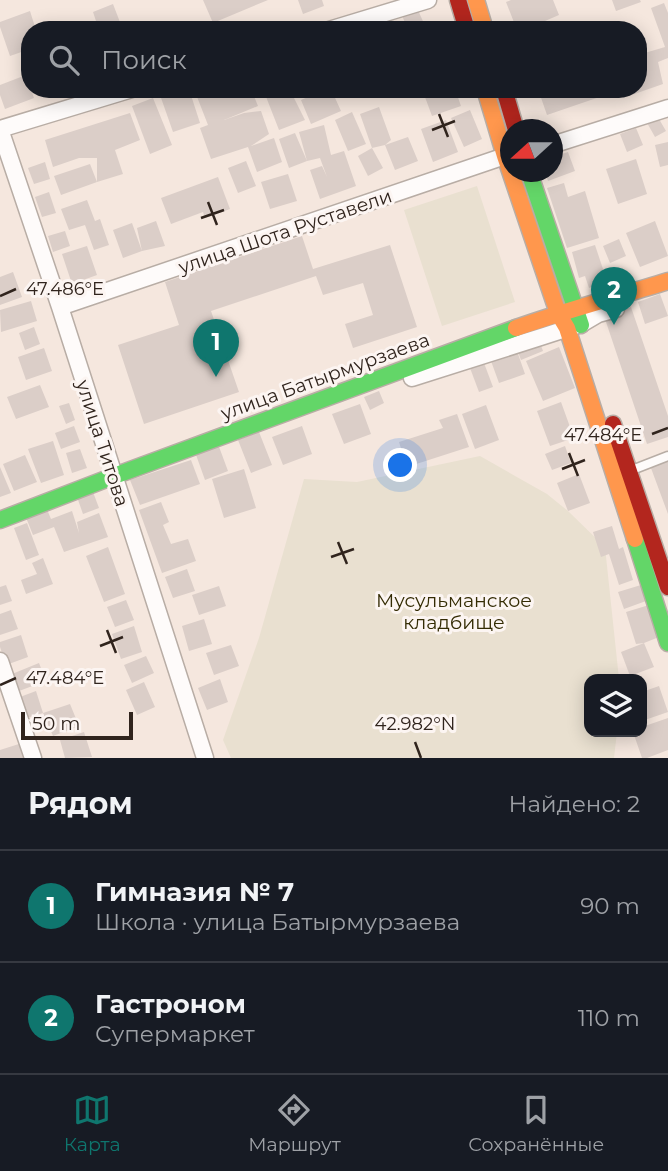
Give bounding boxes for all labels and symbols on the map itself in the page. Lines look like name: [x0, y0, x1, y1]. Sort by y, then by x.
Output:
north arrow: [500, 119, 563, 182]
street label: улица Шота Руставели: [174, 184, 395, 279]
pin: 2: [591, 267, 637, 325]
text: 47.486°E: [26, 278, 104, 300]
pin: 1: [193, 319, 239, 377]
street label: улица Батырмурзаева: [217, 328, 433, 425]
street label: улица Титова: [71, 376, 134, 509]
text: 47.484°E: [564, 424, 642, 446]
your location: [383, 448, 417, 482]
park label: Мусульманское кладбище: [376, 589, 532, 634]
text: 47.484°E: [26, 667, 104, 689]
scale bar: [21, 709, 133, 741]
text: 42.982°N: [375, 713, 455, 735]

